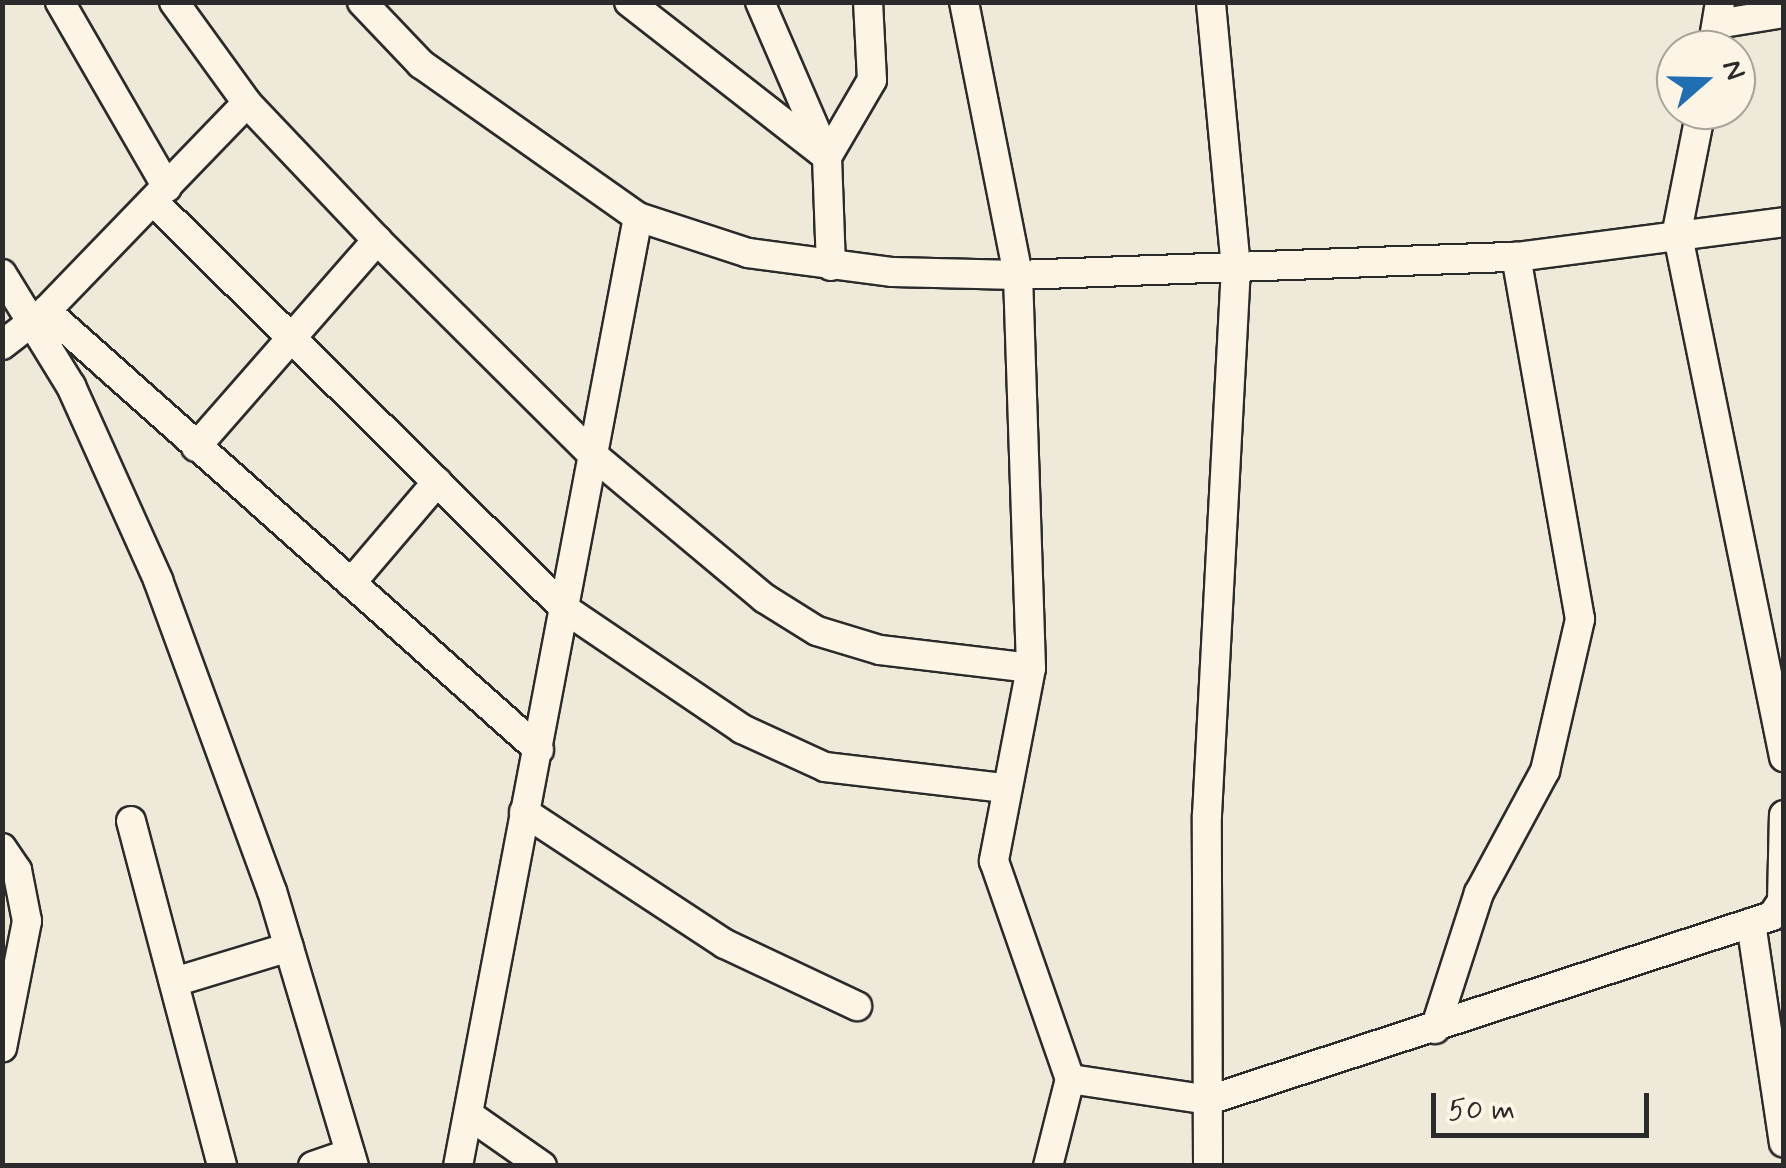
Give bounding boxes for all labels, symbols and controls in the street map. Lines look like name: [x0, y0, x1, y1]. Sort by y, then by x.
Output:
north arrow: [1656, 30, 1756, 130]
text: N: [1712, 55, 1753, 85]
scale bar: [1436, 1073, 1654, 1135]
text: 50 m: [1448, 1091, 1515, 1130]

